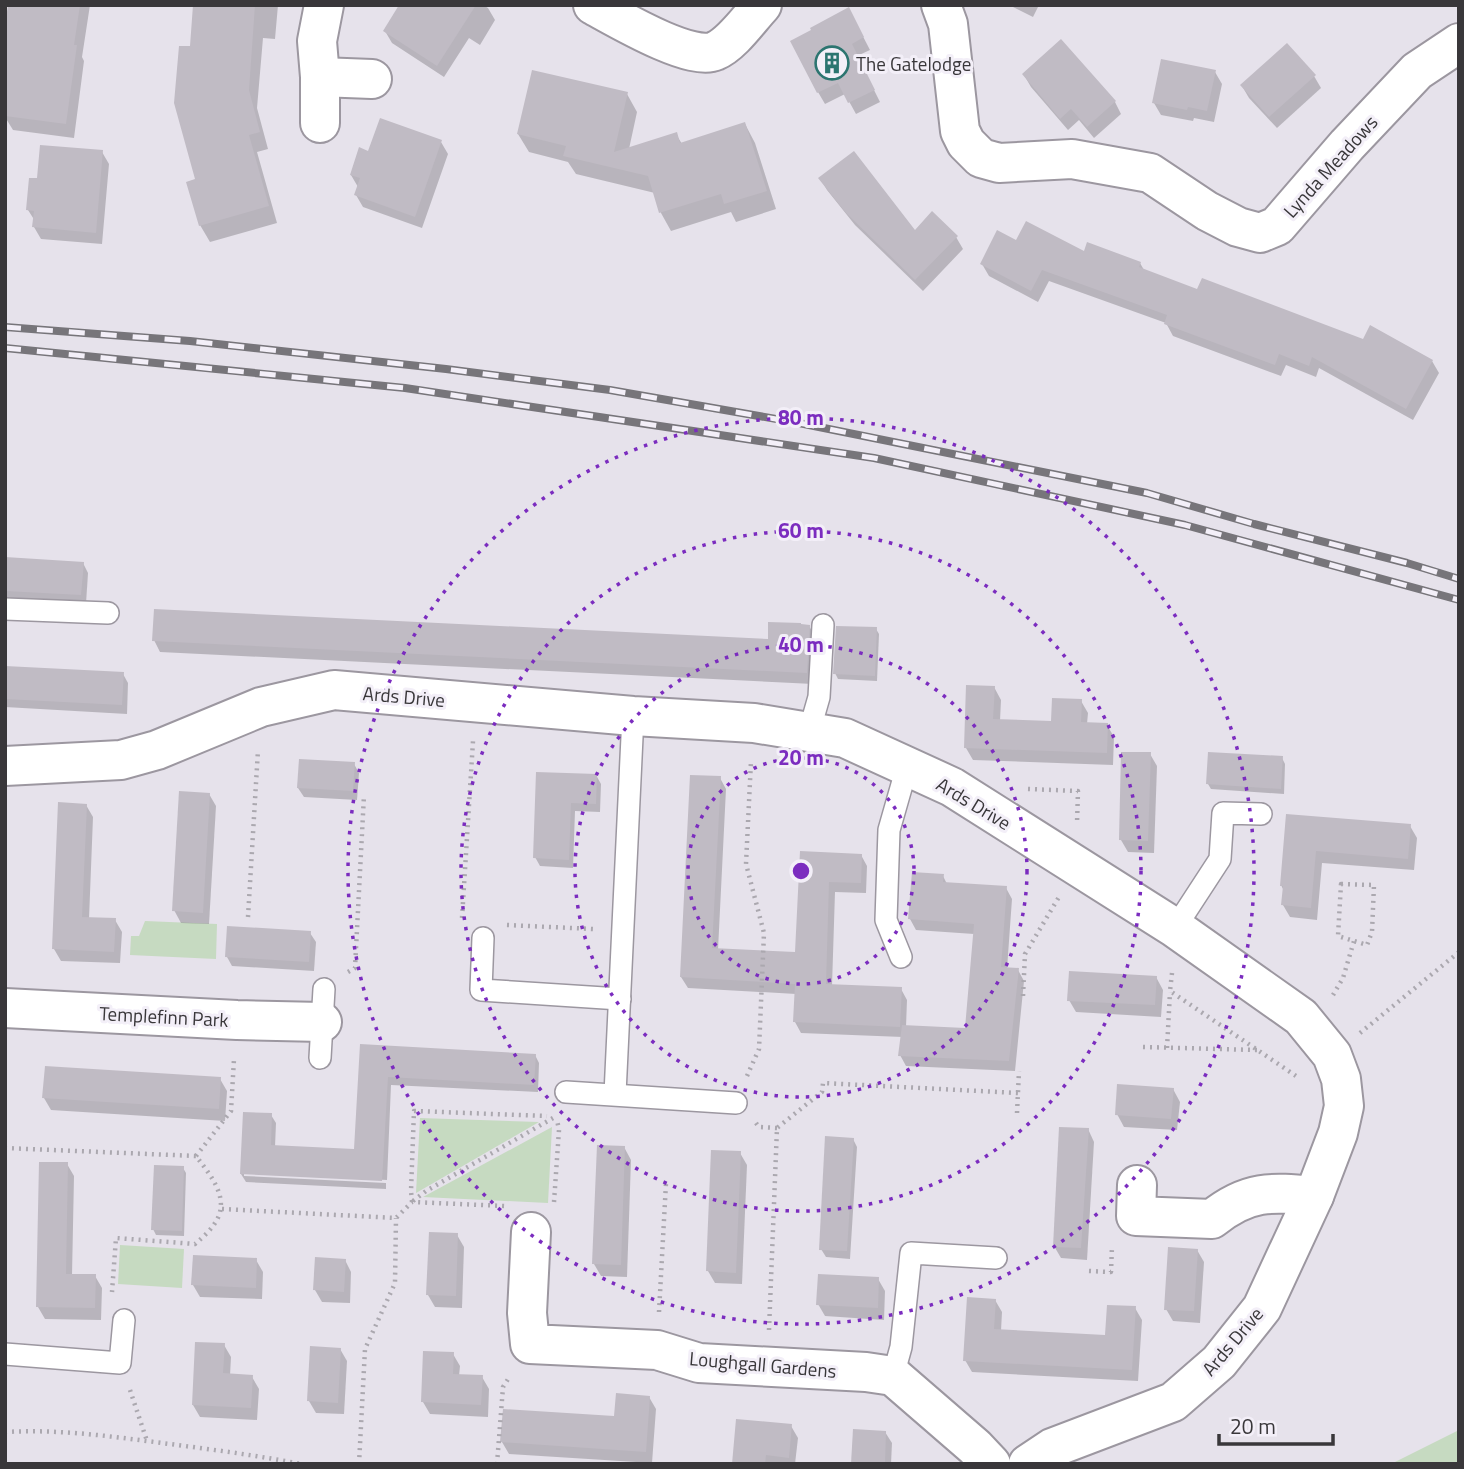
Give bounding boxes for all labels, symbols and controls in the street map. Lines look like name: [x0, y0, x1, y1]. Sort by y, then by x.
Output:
building icon: The Gatelodge: [813, 44, 851, 82]
place label: The Gatelodge: [856, 49, 971, 78]
street label: Lynda Meadows: [1276, 108, 1384, 224]
text: 80 m: [778, 401, 824, 433]
text: 60 m: [778, 514, 824, 546]
text: 40 m: [778, 628, 824, 660]
street label: Ards Drive: [362, 678, 446, 714]
text: 20 m: [778, 741, 824, 773]
street label: Ards Drive: [931, 769, 1017, 837]
centre of rings: [789, 859, 813, 883]
street label: Templefinn Park: [99, 998, 229, 1034]
street label: Ards Drive: [1194, 1300, 1270, 1382]
street label: Loughgall Gardens: [688, 1343, 838, 1385]
scale bar: [1219, 1402, 1333, 1446]
text: 20 m: [1230, 1410, 1276, 1442]

